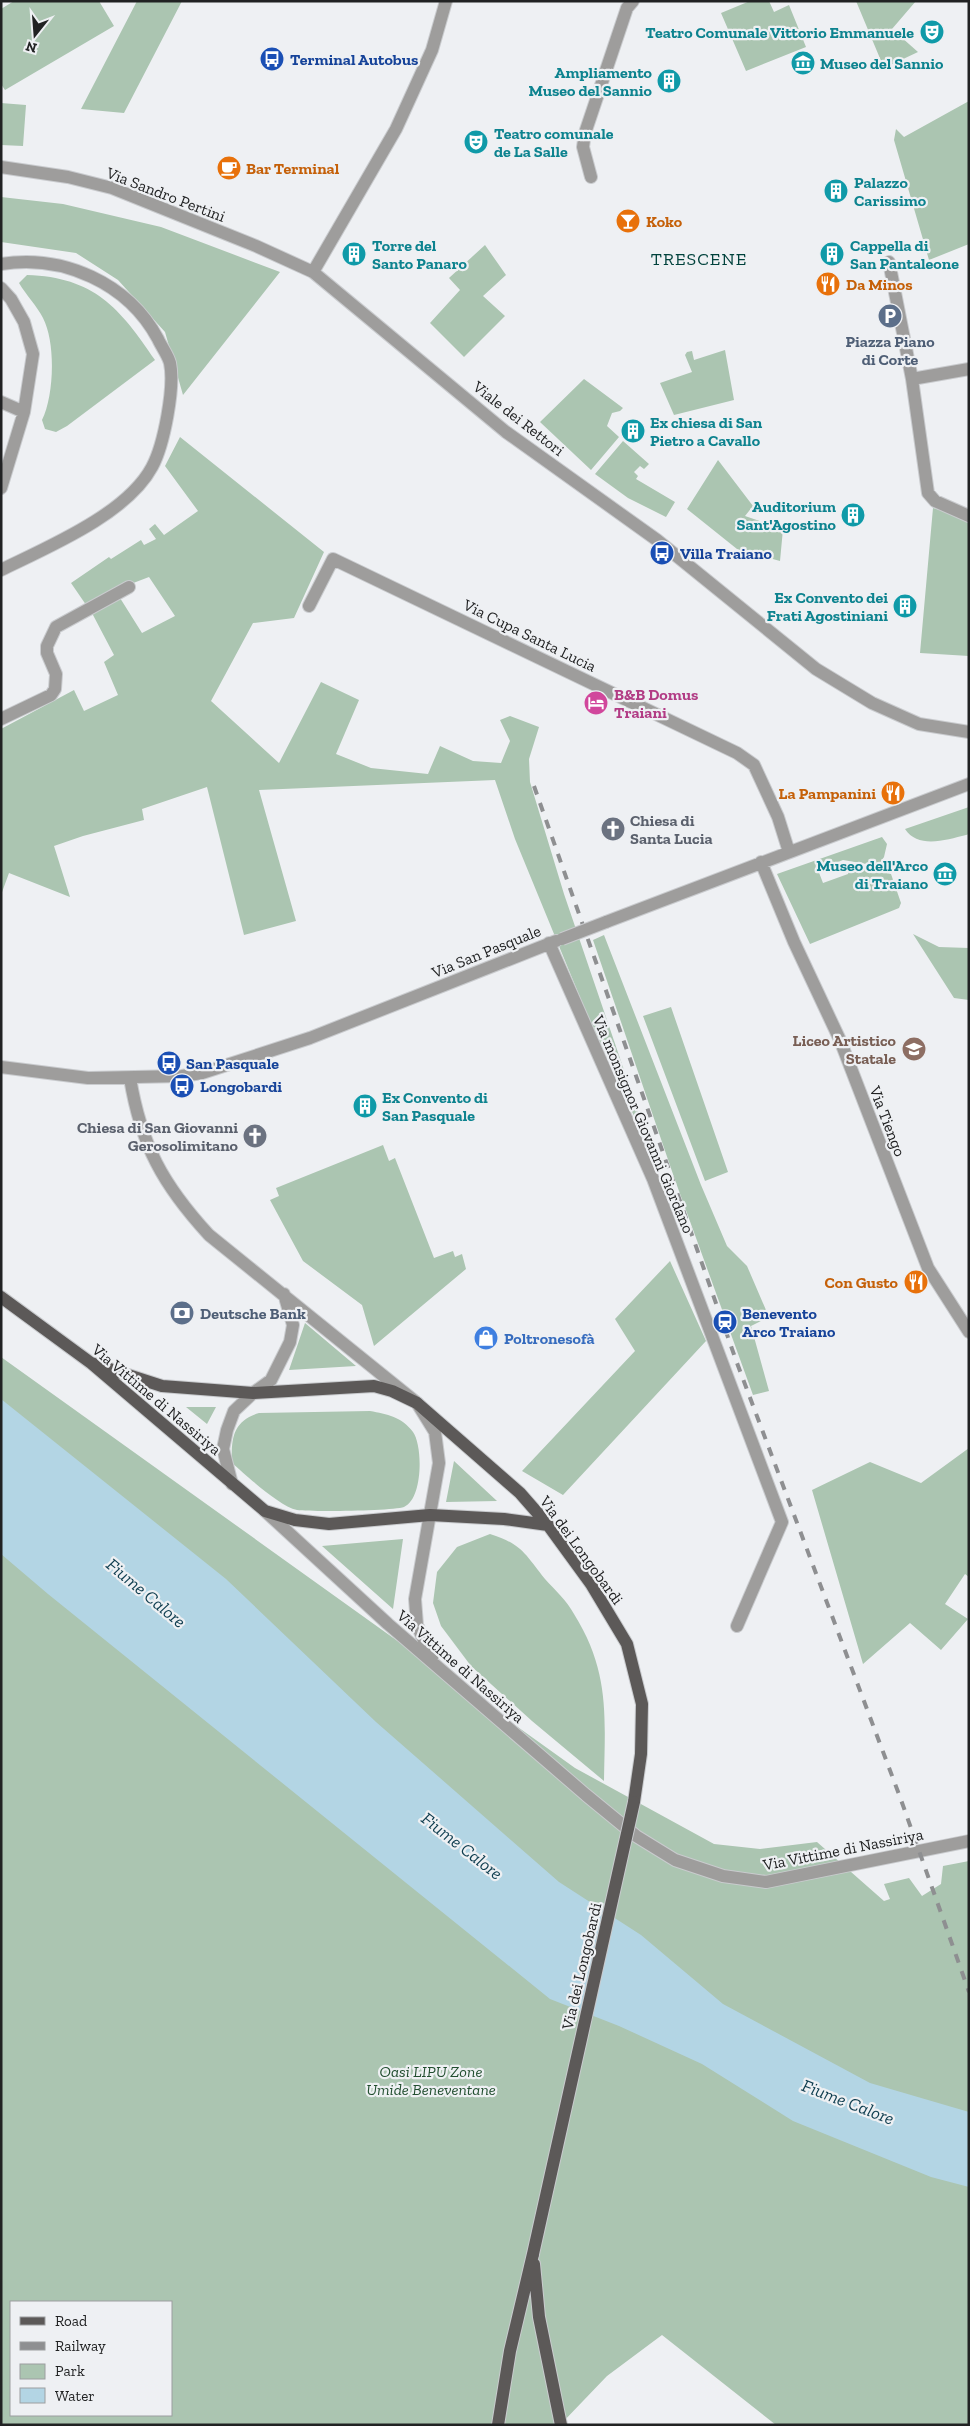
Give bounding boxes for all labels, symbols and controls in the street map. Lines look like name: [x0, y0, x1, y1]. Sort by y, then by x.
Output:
north arrow: [10, 10, 60, 60]
theatre icon: Teatro Comunale Vittorio Emmanuele: [919, 19, 945, 45]
place label: Teatro Comunale Vittorio Emmanuele: [645, 23, 914, 42]
text: N: [23, 37, 39, 57]
bus stop icon: Terminal Autobus: [259, 46, 285, 72]
place label: Terminal Autobus: [290, 50, 418, 69]
museum icon: Museo del Sannio: [790, 50, 816, 76]
place label: Museo del Sannio: [820, 54, 944, 73]
place label: Ampliamento Museo del Sannio: [529, 63, 653, 100]
building icon: Ampliamento Museo del Sannio: [656, 68, 682, 94]
place label: Teatro comunale de La Salle: [494, 124, 614, 161]
theatre icon: Teatro comunale de La Salle: [463, 129, 489, 155]
cafe icon: Bar Terminal: [216, 155, 242, 181]
place label: Bar Terminal: [246, 159, 340, 178]
street label: Via Sandro Pertini: [103, 163, 228, 226]
place label: Palazzo Carissimo: [854, 173, 927, 210]
building icon: Palazzo Carissimo: [823, 178, 849, 204]
bar icon: Koko: [615, 208, 641, 234]
place label: Koko: [646, 212, 683, 231]
place label: Torre del Santo Panaro: [372, 236, 467, 273]
place label: Cappella di San Pantaleone: [850, 236, 959, 273]
building icon: Torre del Santo Panaro: [341, 241, 367, 267]
building icon: Cappella di San Pantaleone: [819, 241, 845, 267]
district label: TRESCENE: [651, 248, 747, 270]
restaurant icon: Da Minos: [815, 271, 841, 297]
place label: Da Minos: [846, 275, 913, 294]
parking icon: Piazza Piano di Corte: [877, 303, 903, 329]
place label: Piazza Piano di Corte: [845, 332, 935, 369]
street label: Viale dei Rettori: [468, 376, 569, 460]
place label: Ex chiesa di San Pietro a Cavallo: [650, 413, 763, 450]
building icon: Ex chiesa di San Pietro a Cavallo: [620, 418, 646, 444]
place label: Auditorium Sant'Agostino: [737, 497, 837, 534]
building icon: Auditorium Sant'Agostino: [840, 502, 866, 528]
bus stop icon: Villa Traiano: [649, 540, 675, 566]
place label: Villa Traiano: [680, 544, 772, 563]
place label: Ex Convento dei Frati Agostiniani: [767, 588, 888, 625]
building icon: Ex Convento dei Frati Agostiniani: [892, 593, 918, 619]
street label: Via Cupa Santa Lucia: [459, 595, 599, 676]
place label: B&B Domus Traiani: [614, 685, 698, 722]
hotel icon: B&B Domus Traiani: [583, 690, 609, 716]
restaurant icon: La Pampanini: [880, 780, 906, 806]
place label: La Pampanini: [779, 784, 876, 803]
place label: Chiesa di Santa Lucia: [630, 811, 713, 848]
church icon: Chiesa di Santa Lucia: [600, 816, 626, 842]
place label: Museo dell'Arco di Traiano: [816, 856, 929, 893]
museum icon: Museo dell'Arco di Traiano: [932, 861, 958, 887]
street label: Via San Pasquale: [428, 921, 543, 982]
street label: Via monsignor Giovanni Giordano: [588, 1011, 698, 1236]
place label: Liceo Artistico Statale: [793, 1031, 897, 1068]
school or university icon: Liceo Artistico Statale: [901, 1036, 927, 1062]
bus stop icon: San Pasquale: [156, 1050, 182, 1076]
place label: San Pasquale: [186, 1054, 279, 1073]
bus stop icon: Longobardi: [169, 1073, 195, 1099]
place label: Longobardi: [200, 1077, 282, 1096]
street label: Via Tiengo: [865, 1082, 910, 1159]
place label: Ex Convento di San Pasquale: [382, 1088, 488, 1125]
building icon: Ex Convento di San Pasquale: [352, 1093, 378, 1119]
place label: Chiesa di San Giovanni Gerosolimitano: [77, 1118, 239, 1155]
church icon: Chiesa di San Giovanni Gerosolimitano: [242, 1123, 268, 1149]
restaurant icon: Con Gusto: [903, 1269, 929, 1295]
place label: Con Gusto: [824, 1273, 899, 1292]
bank icon: Deutsche Bank: [169, 1300, 195, 1326]
place label: Deutsche Bank: [200, 1304, 306, 1323]
place label: Benevento Arco Traiano: [742, 1304, 836, 1341]
station icon: Benevento Arco Traiano: [712, 1309, 738, 1335]
shop icon: Poltronesofà: [473, 1325, 499, 1351]
place label: Poltronesofà: [504, 1329, 595, 1348]
street label: Via Vittime di Nassiriya: [88, 1339, 225, 1459]
street label: Via dei Longobardi: [535, 1491, 628, 1609]
water label: Fiume Calore: [102, 1553, 190, 1633]
street label: Via Vittime di Nassiriya: [392, 1605, 528, 1727]
water label: Fiume Calore: [417, 1807, 507, 1885]
street label: Via Vittime di Nassiriya: [760, 1825, 925, 1875]
street label: Via dei Longobardi: [557, 1900, 605, 2032]
park label: Oasi LIPU Zone Umide Beneventane: [366, 2062, 496, 2099]
water label: Fiume Calore: [799, 2074, 897, 2130]
legend: [10, 2301, 172, 2416]
text: Road: [55, 2312, 88, 2330]
text: Railway: [55, 2337, 106, 2355]
text: Park: [55, 2362, 85, 2380]
text: Water: [55, 2387, 95, 2405]

